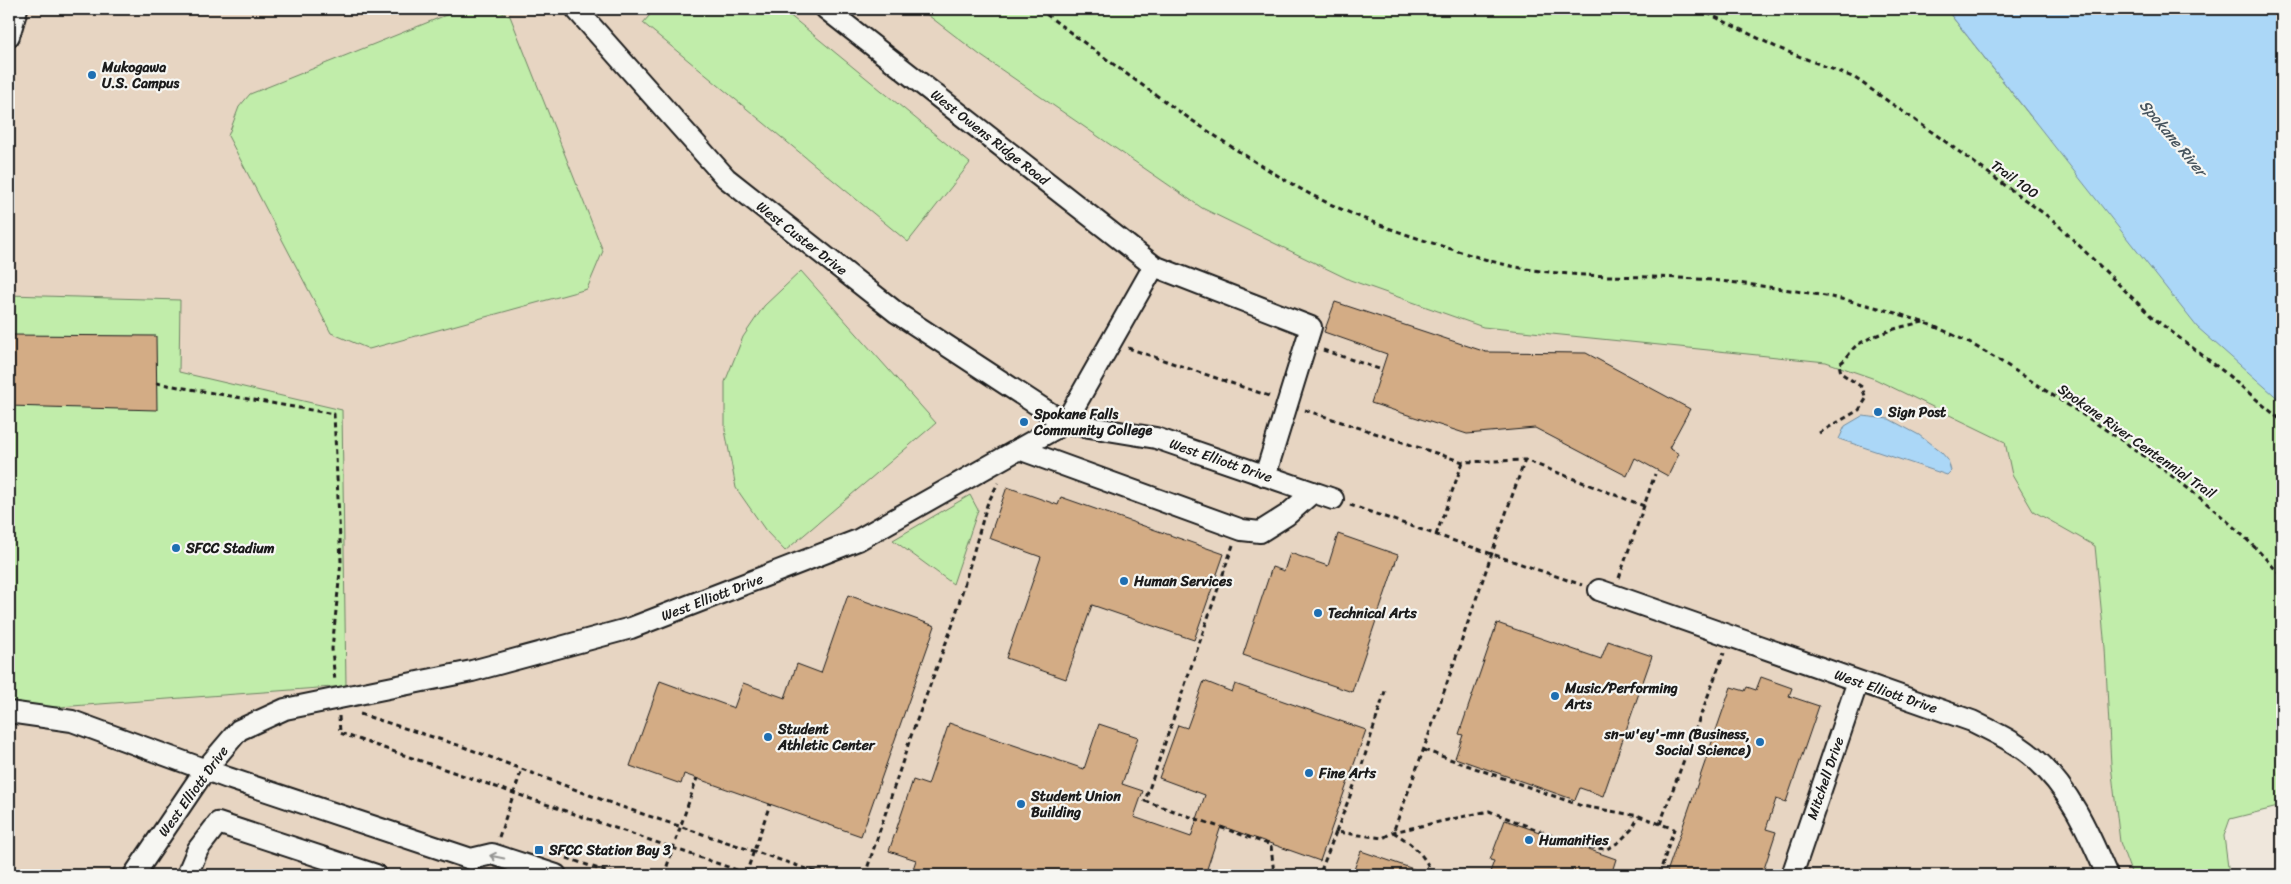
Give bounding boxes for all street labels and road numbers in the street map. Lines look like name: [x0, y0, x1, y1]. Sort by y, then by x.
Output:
street label: West Owens Ridge Road: [925, 83, 1056, 193]
street label: Trail 100: [1985, 153, 2044, 206]
street label: West Custer Drive: [751, 195, 853, 282]
street label: Spokane River Centennial Trail: [2052, 377, 2222, 506]
street label: West Elliott Drive: [1166, 431, 1276, 490]
street label: West Elliott Drive: [657, 566, 767, 628]
street label: West Elliott Drive: [1831, 662, 1941, 721]
street label: Mitchell Drive: [1800, 733, 1851, 823]
street label: West Elliott Drive: [152, 740, 235, 842]

